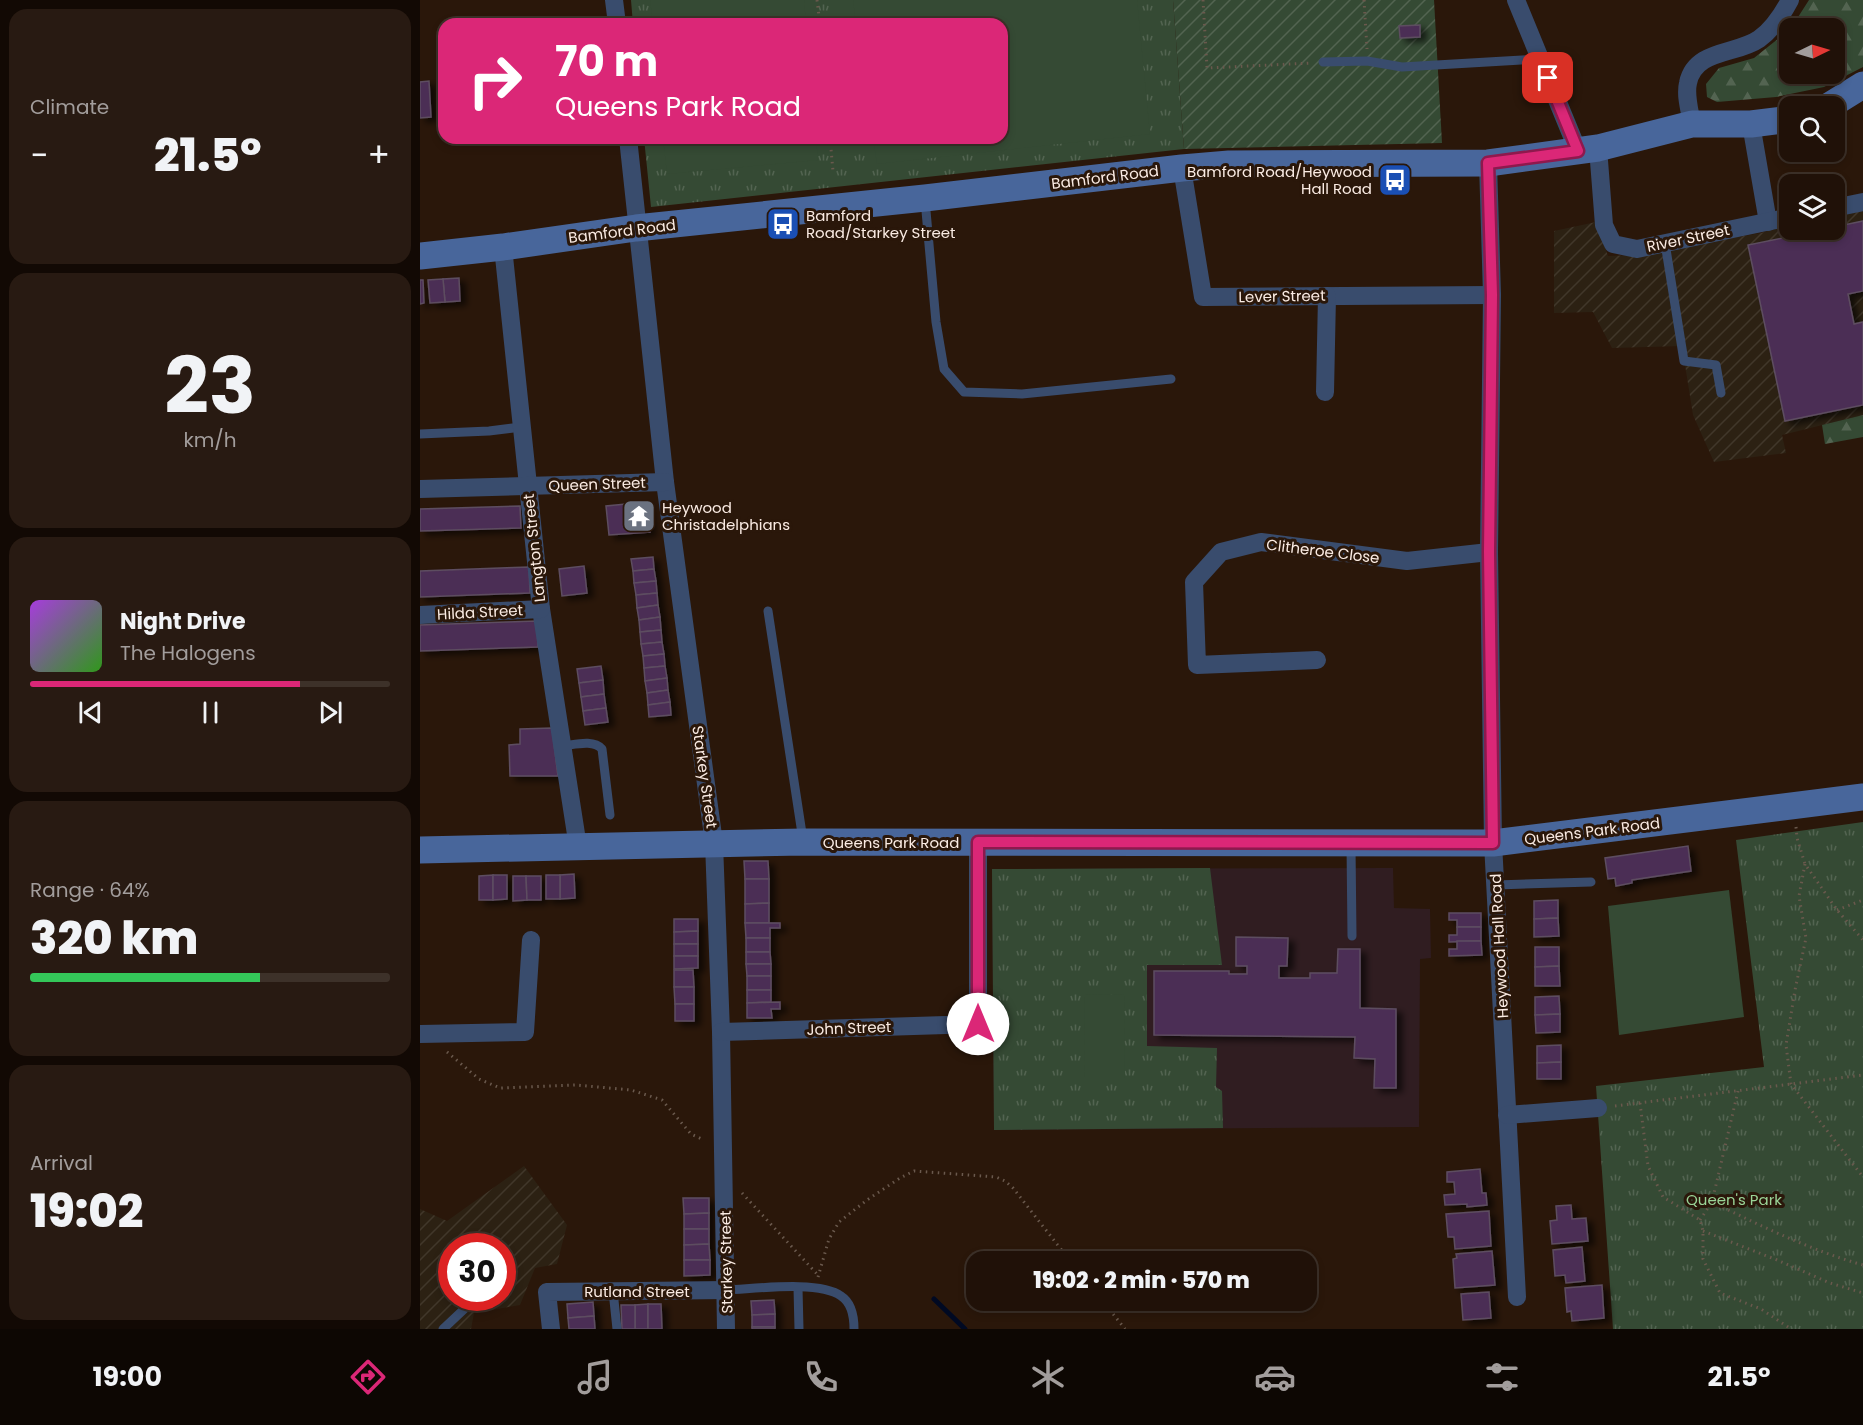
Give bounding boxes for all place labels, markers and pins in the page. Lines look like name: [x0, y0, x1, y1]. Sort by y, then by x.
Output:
pin: [1522, 52, 1573, 103]
place label: Bamford Road/Heywood Hall Road: [1187, 161, 1372, 199]
bus stop icon: Bamford Road/Heywood Hall Road: [1377, 162, 1413, 198]
place label: Bamford Road/Starkey Street: [806, 205, 956, 243]
bus stop icon: Bamford Road/Starkey Street: [765, 206, 801, 242]
place label: Heywood Christadelphians: [662, 497, 790, 535]
temple icon: Heywood Christadelphians: [621, 498, 657, 534]

